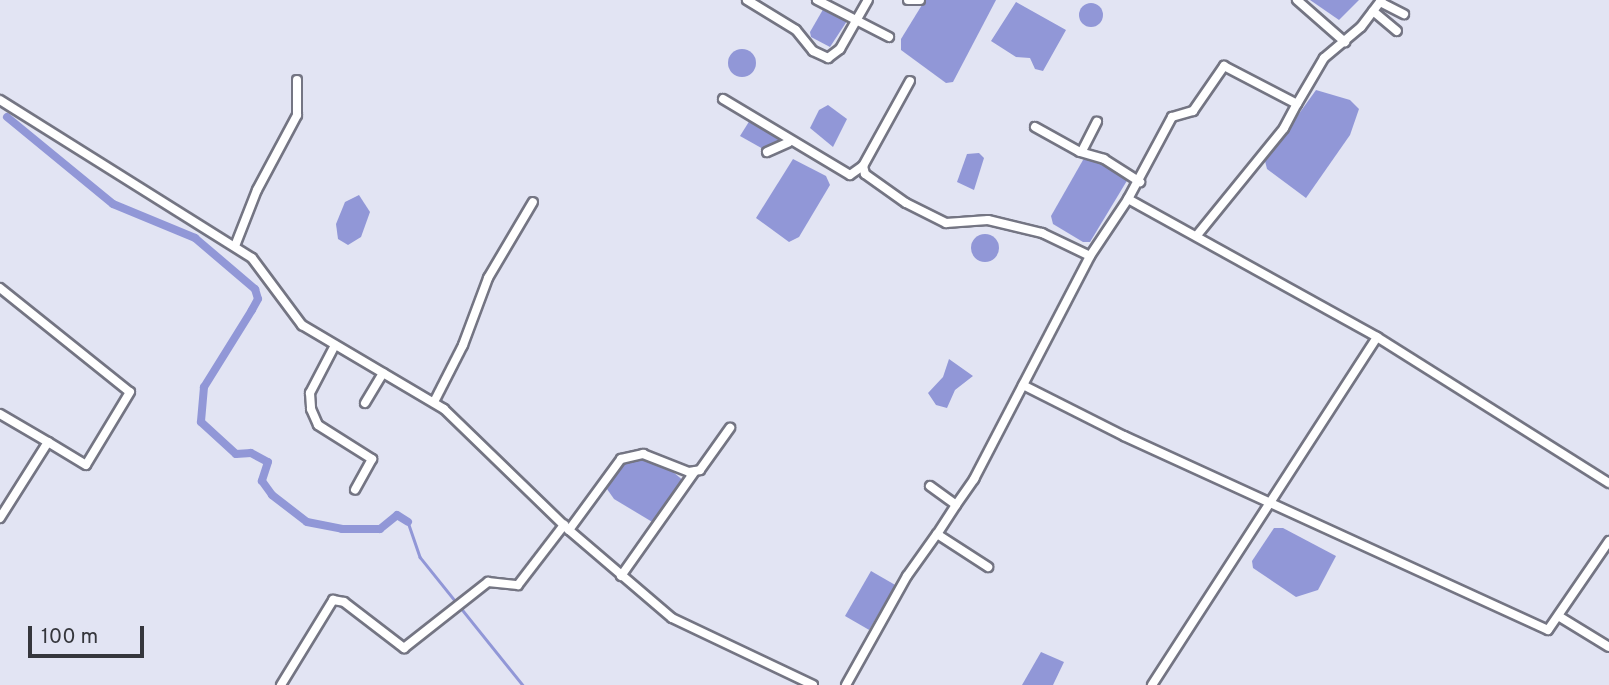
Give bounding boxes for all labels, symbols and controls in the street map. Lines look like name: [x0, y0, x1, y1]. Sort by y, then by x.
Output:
scale bar: [32, 612, 147, 656]
text: 100 m: [41, 624, 98, 651]

